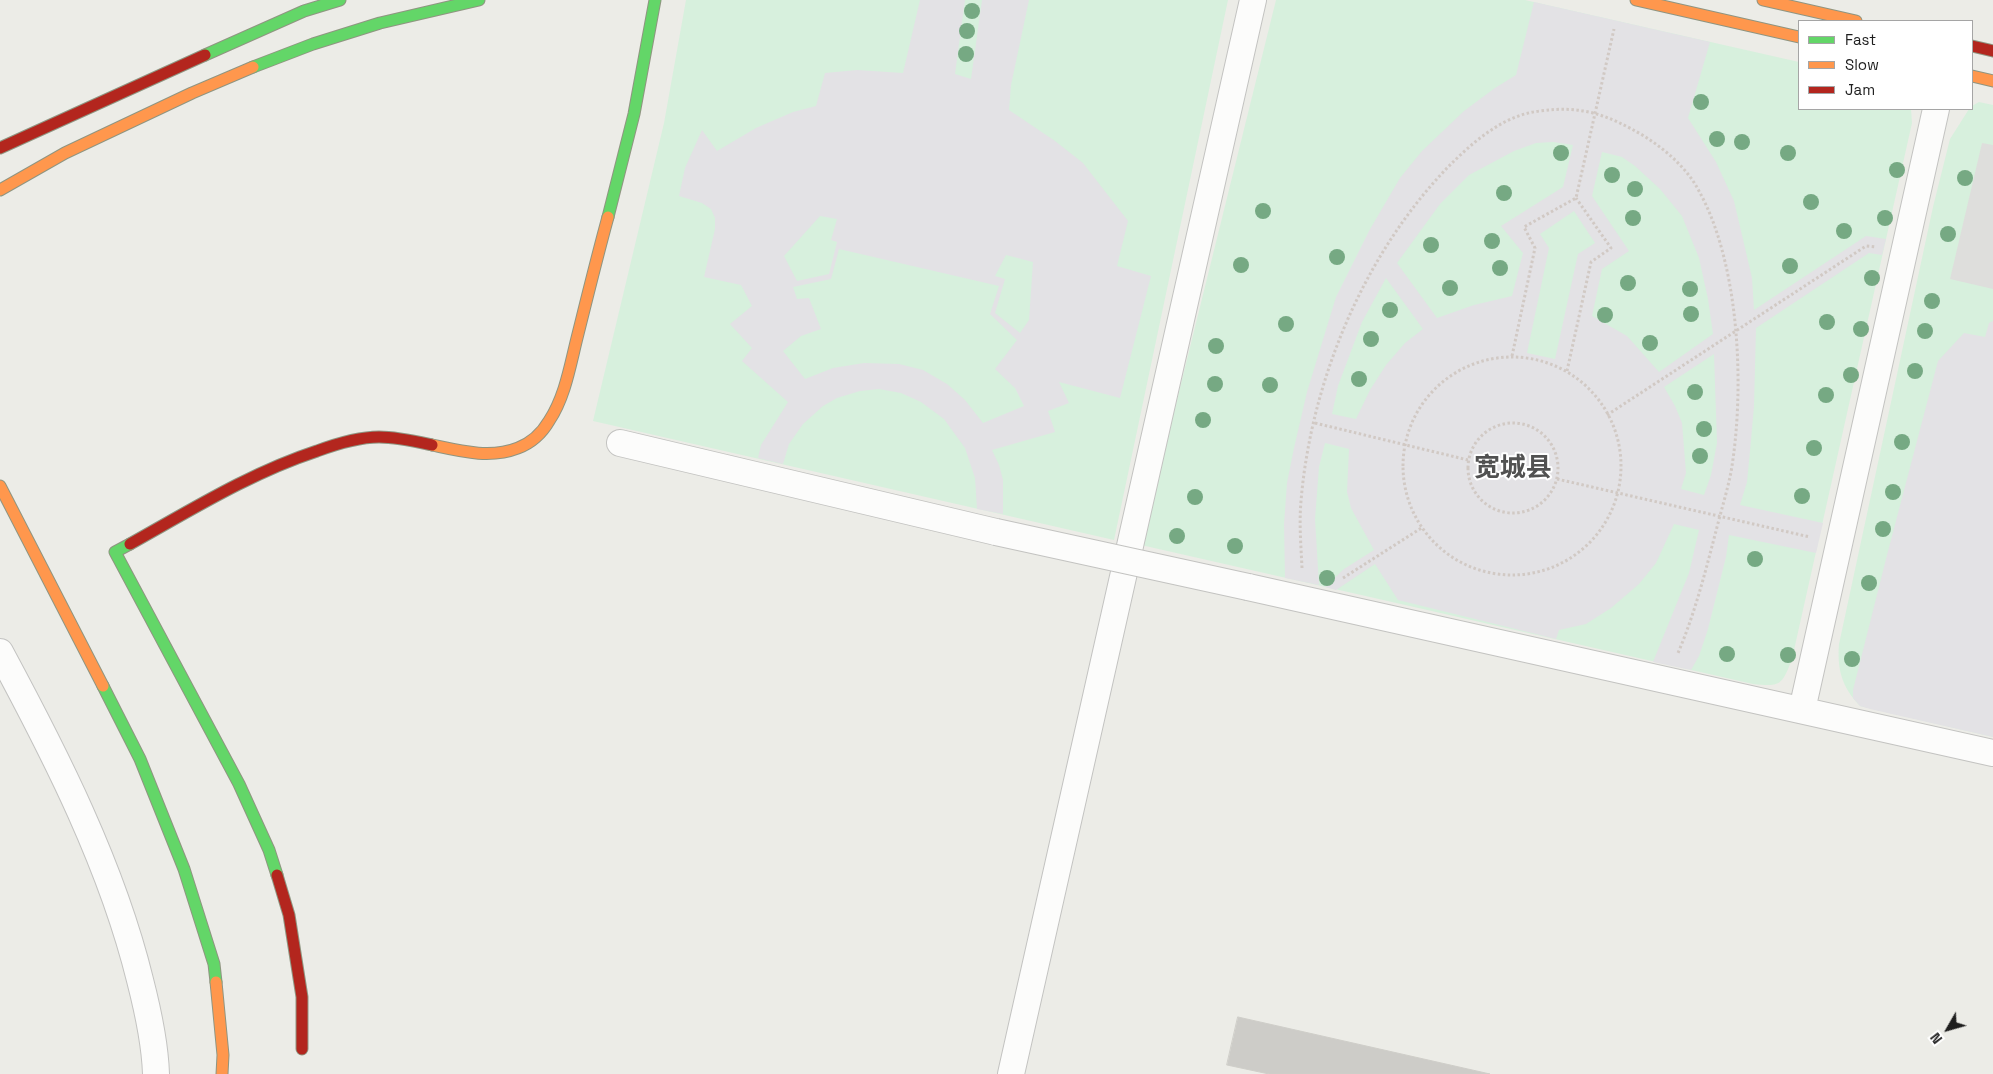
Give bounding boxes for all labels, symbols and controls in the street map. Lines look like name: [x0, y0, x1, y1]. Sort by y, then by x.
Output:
legend: [1798, 20, 1973, 110]
text: Fast: [1845, 30, 1876, 49]
text: Slow: [1845, 55, 1879, 74]
text: Jam: [1845, 80, 1875, 99]
district label: 宽城县: [1474, 453, 1552, 485]
north arrow: [1923, 1004, 1973, 1054]
text: N: [1926, 1029, 1946, 1047]

